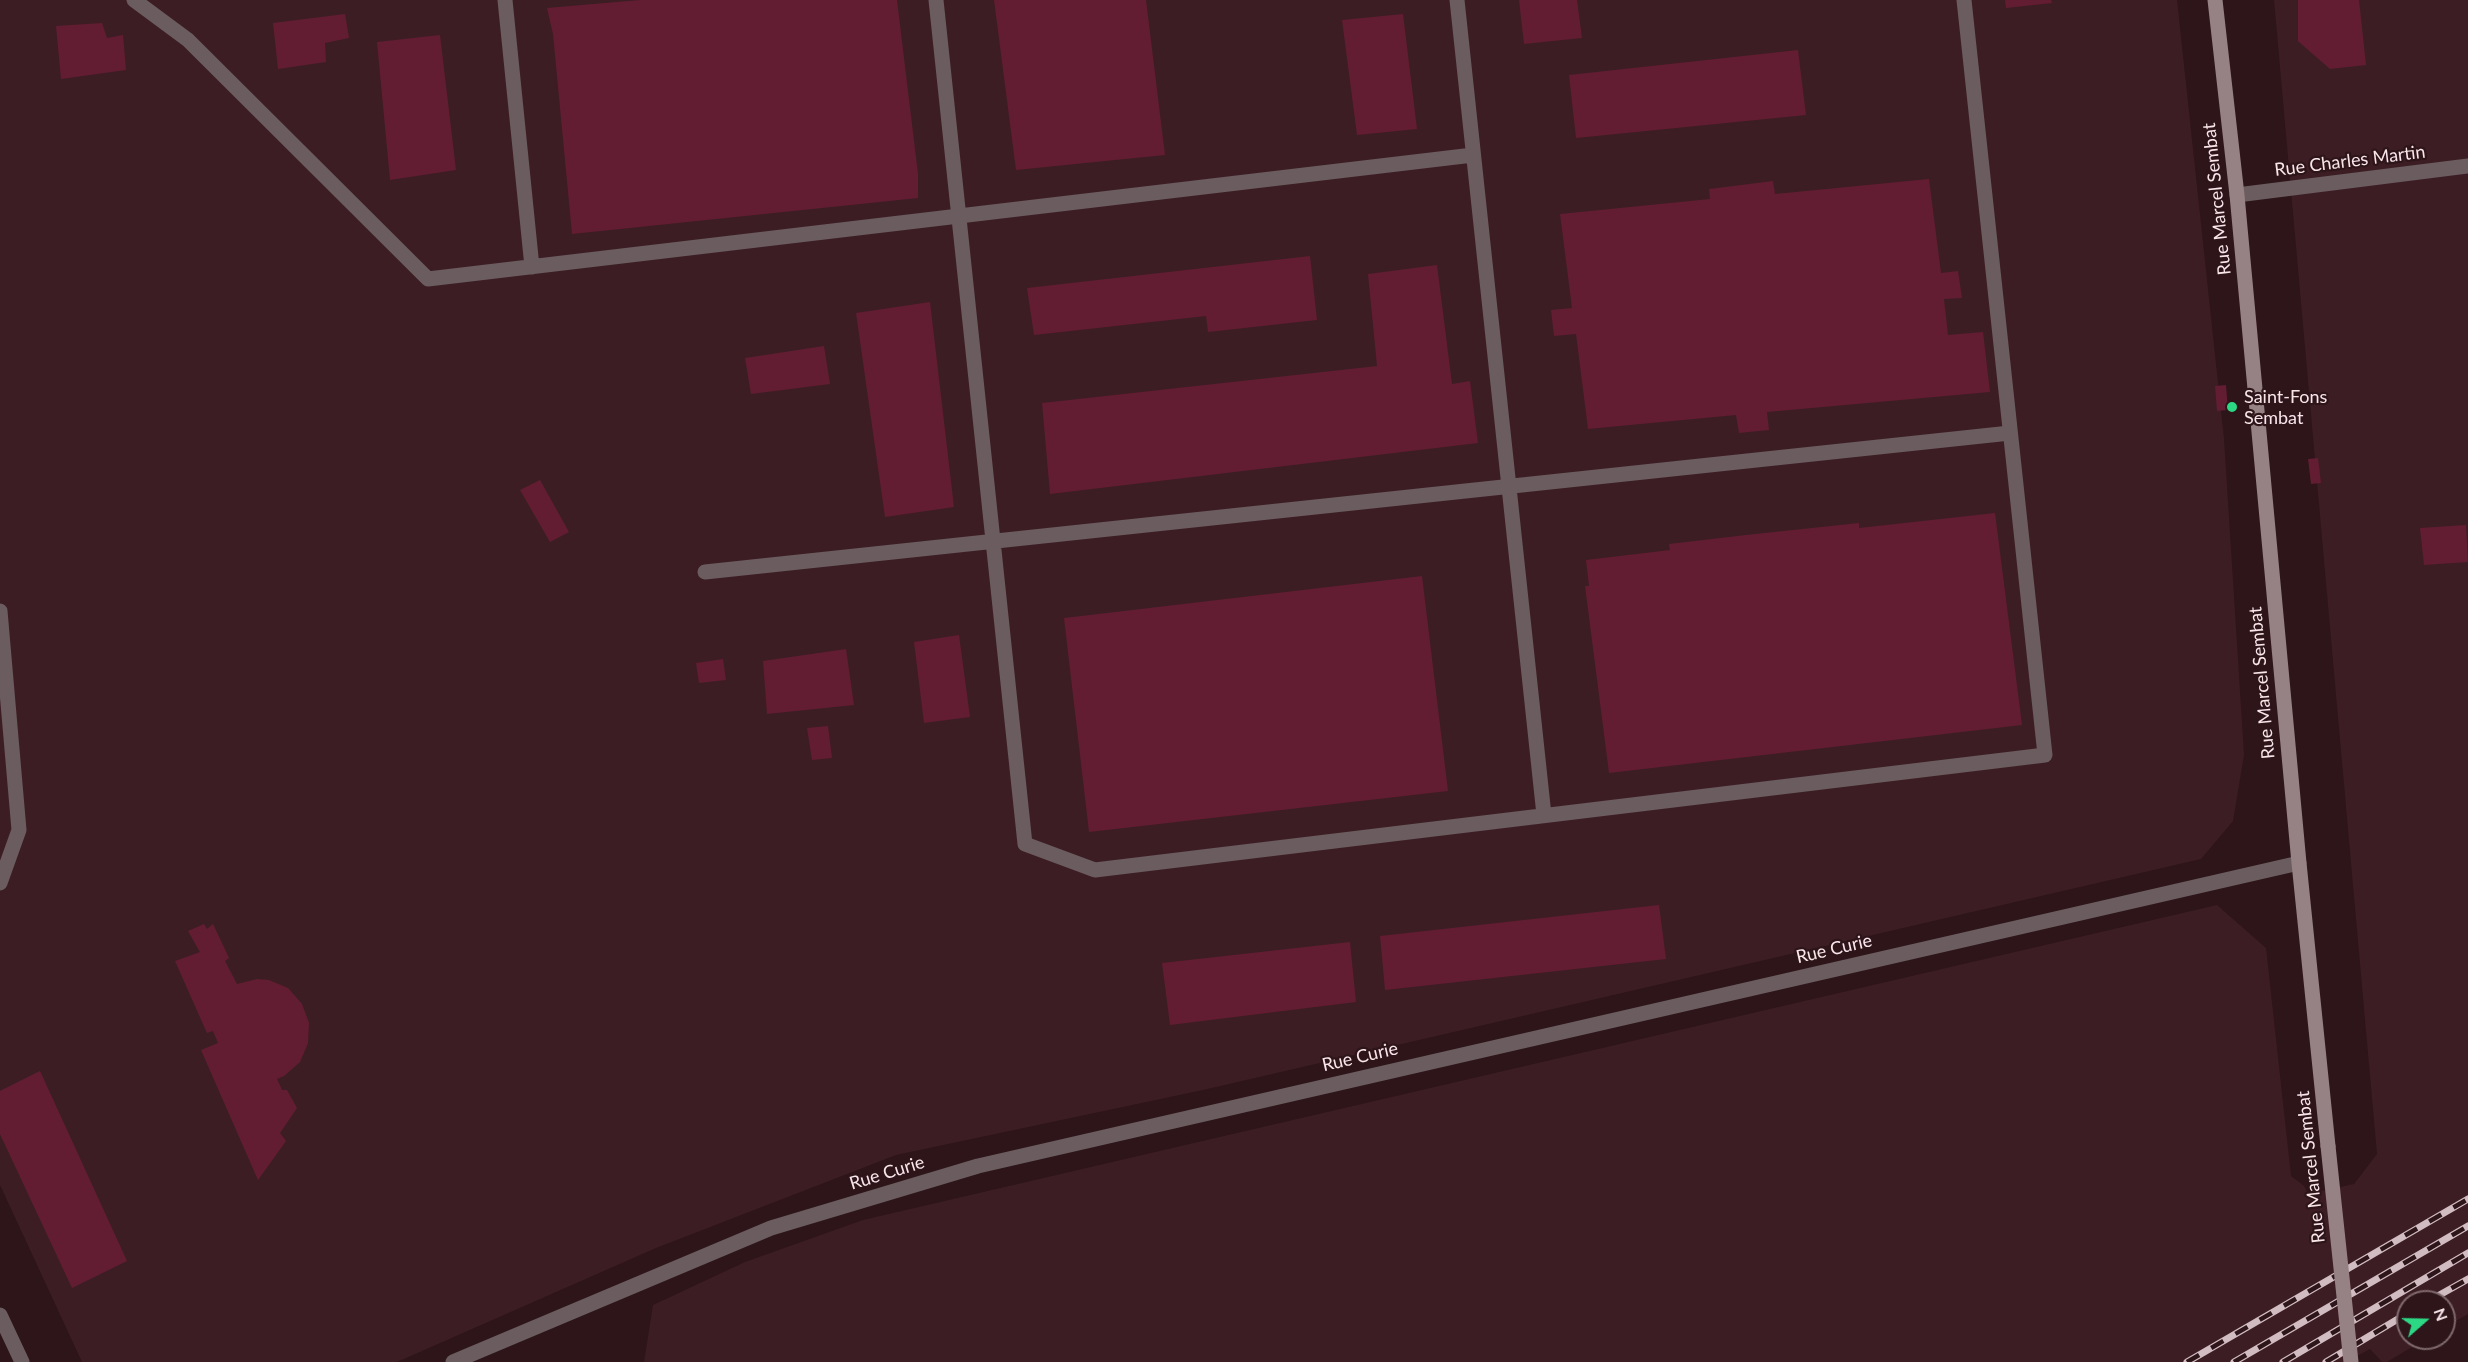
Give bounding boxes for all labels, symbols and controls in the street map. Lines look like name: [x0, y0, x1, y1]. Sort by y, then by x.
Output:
street label: Rue Marcel Sembat: [2198, 122, 2236, 276]
street label: Rue Charles Martin: [2273, 141, 2427, 181]
place label: Saint-Fons Sembat: [2244, 386, 2327, 428]
marker: Saint-Fons Sembat: [2225, 400, 2239, 414]
street label: Rue Marcel Sembat: [2245, 606, 2279, 760]
street label: Rue Curie: [1794, 930, 1874, 968]
street label: Rue Curie: [1320, 1038, 1400, 1076]
street label: Rue Marcel Sembat: [2292, 1090, 2330, 1244]
street label: Rue Curie: [847, 1151, 927, 1195]
north arrow: [2396, 1290, 2456, 1350]
text: N: [2430, 1305, 2453, 1323]

